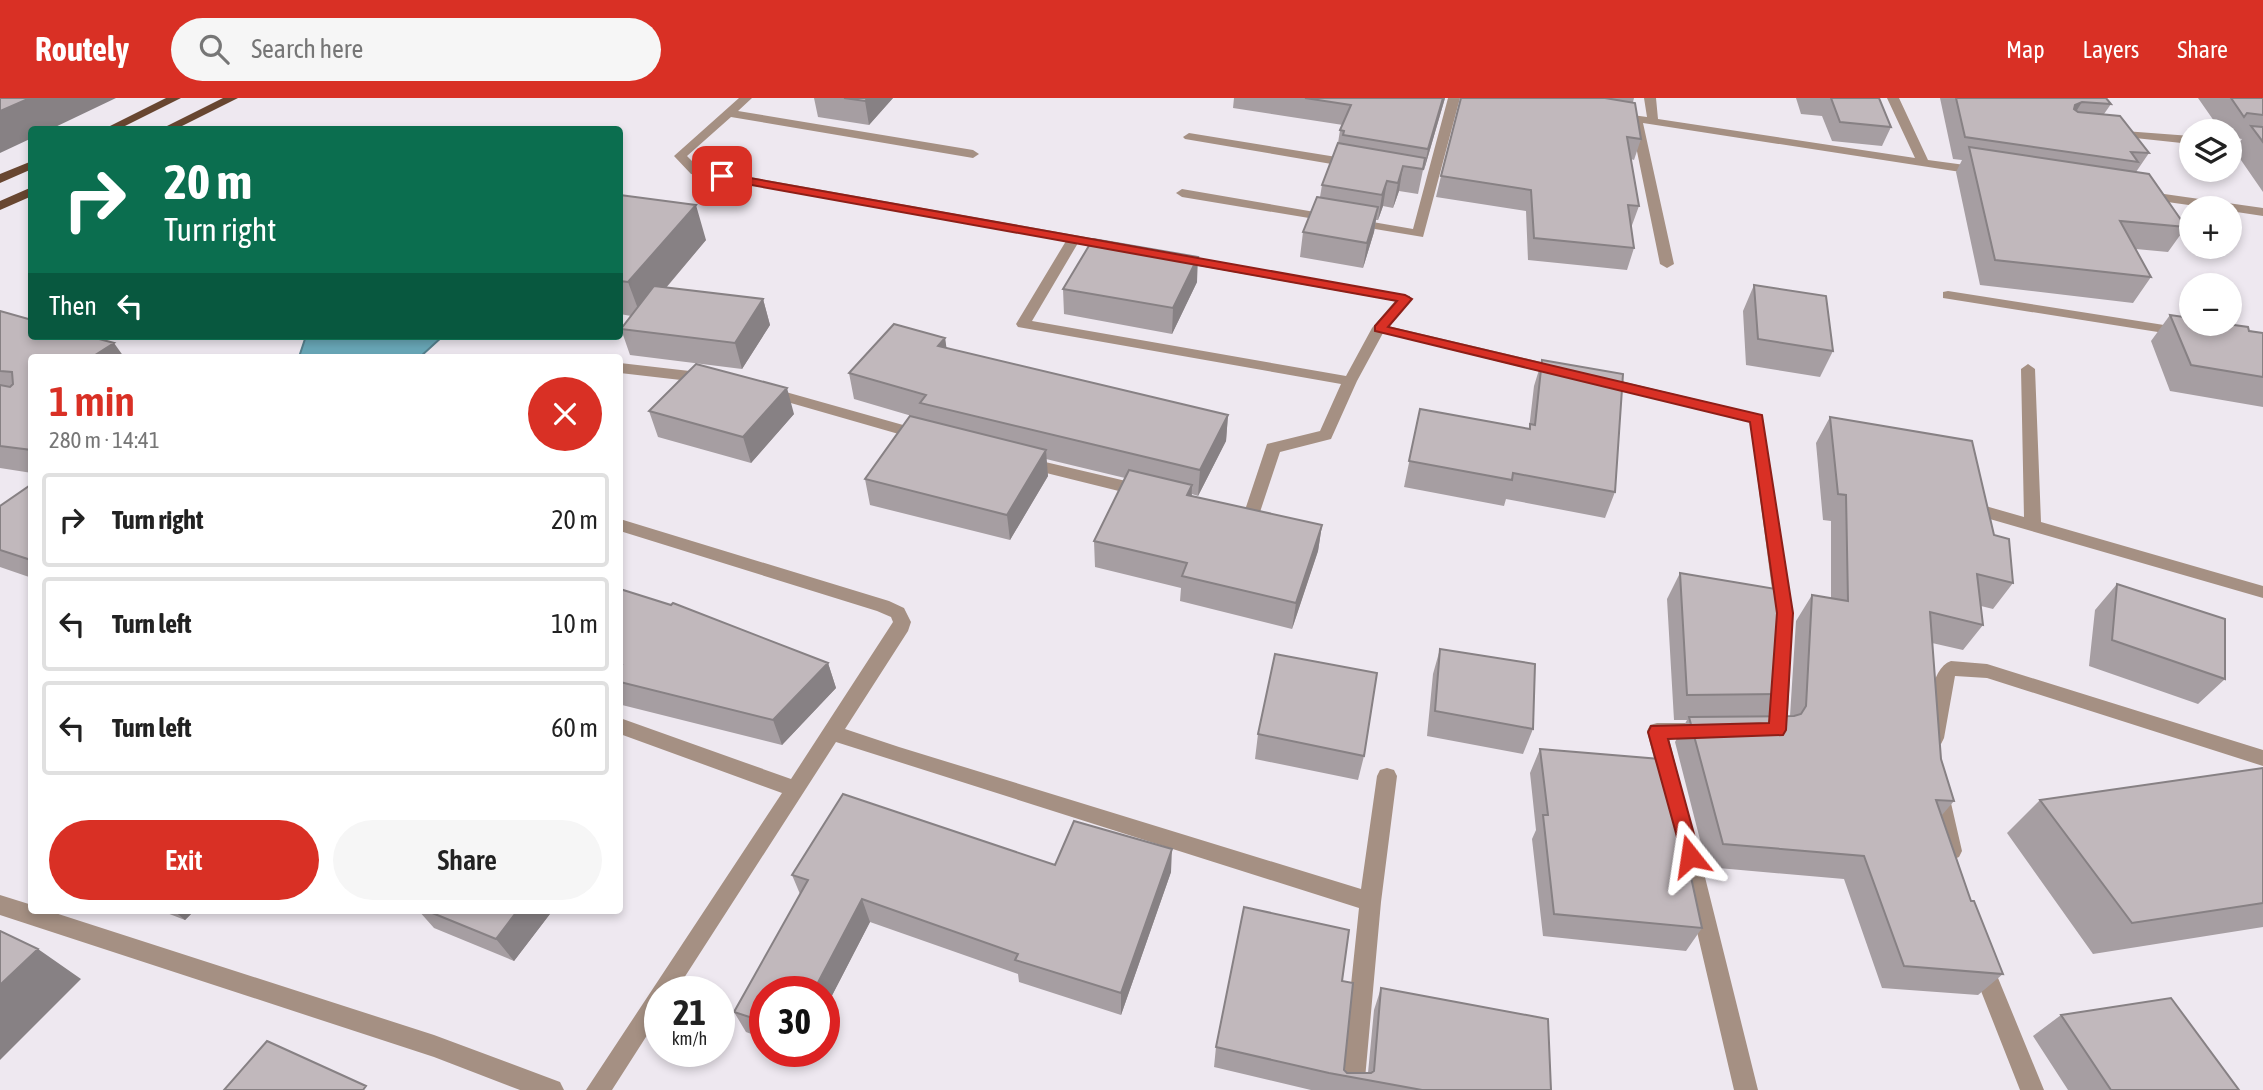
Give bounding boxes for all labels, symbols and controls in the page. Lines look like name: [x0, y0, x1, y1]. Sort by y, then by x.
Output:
search box: [171, 18, 661, 81]
text: Routely: [35, 30, 129, 68]
icon: search: [195, 30, 233, 68]
text: Search here: [251, 34, 363, 64]
text: Map: [2006, 36, 2045, 63]
text: Layers: [2083, 36, 2139, 63]
text: Share: [2177, 36, 2228, 63]
map controls: [2179, 119, 2242, 336]
button: layers: [2179, 119, 2242, 182]
pin: [692, 146, 752, 206]
text: 20 m: [164, 153, 252, 209]
icon: right: [49, 154, 140, 245]
icon: arrive: [703, 157, 741, 195]
button: +: [2179, 196, 2242, 259]
text: Turn right: [164, 211, 277, 248]
button: −: [2179, 273, 2242, 336]
icon: left: [111, 287, 149, 325]
text: Then: [49, 291, 97, 321]
text: 1 min: [49, 377, 135, 425]
button: close: [528, 377, 602, 451]
text: 280 m · 14:41: [49, 427, 160, 453]
icon: right: [53, 501, 91, 539]
text: Turn right: [112, 505, 203, 535]
text: 20 m: [551, 505, 598, 535]
icon: left: [53, 605, 91, 643]
text: Turn left: [112, 609, 192, 639]
text: 10 m: [551, 609, 598, 639]
icon: left: [53, 709, 91, 747]
text: Turn left: [112, 713, 192, 743]
text: 60 m: [551, 713, 598, 743]
position arrow: [1653, 819, 1727, 893]
button: Exit: [49, 820, 319, 900]
button: Share: [333, 820, 602, 900]
speed limit sign: 30: [749, 976, 840, 1067]
text: 21: [673, 992, 706, 1032]
text: km/h: [672, 1028, 707, 1049]

